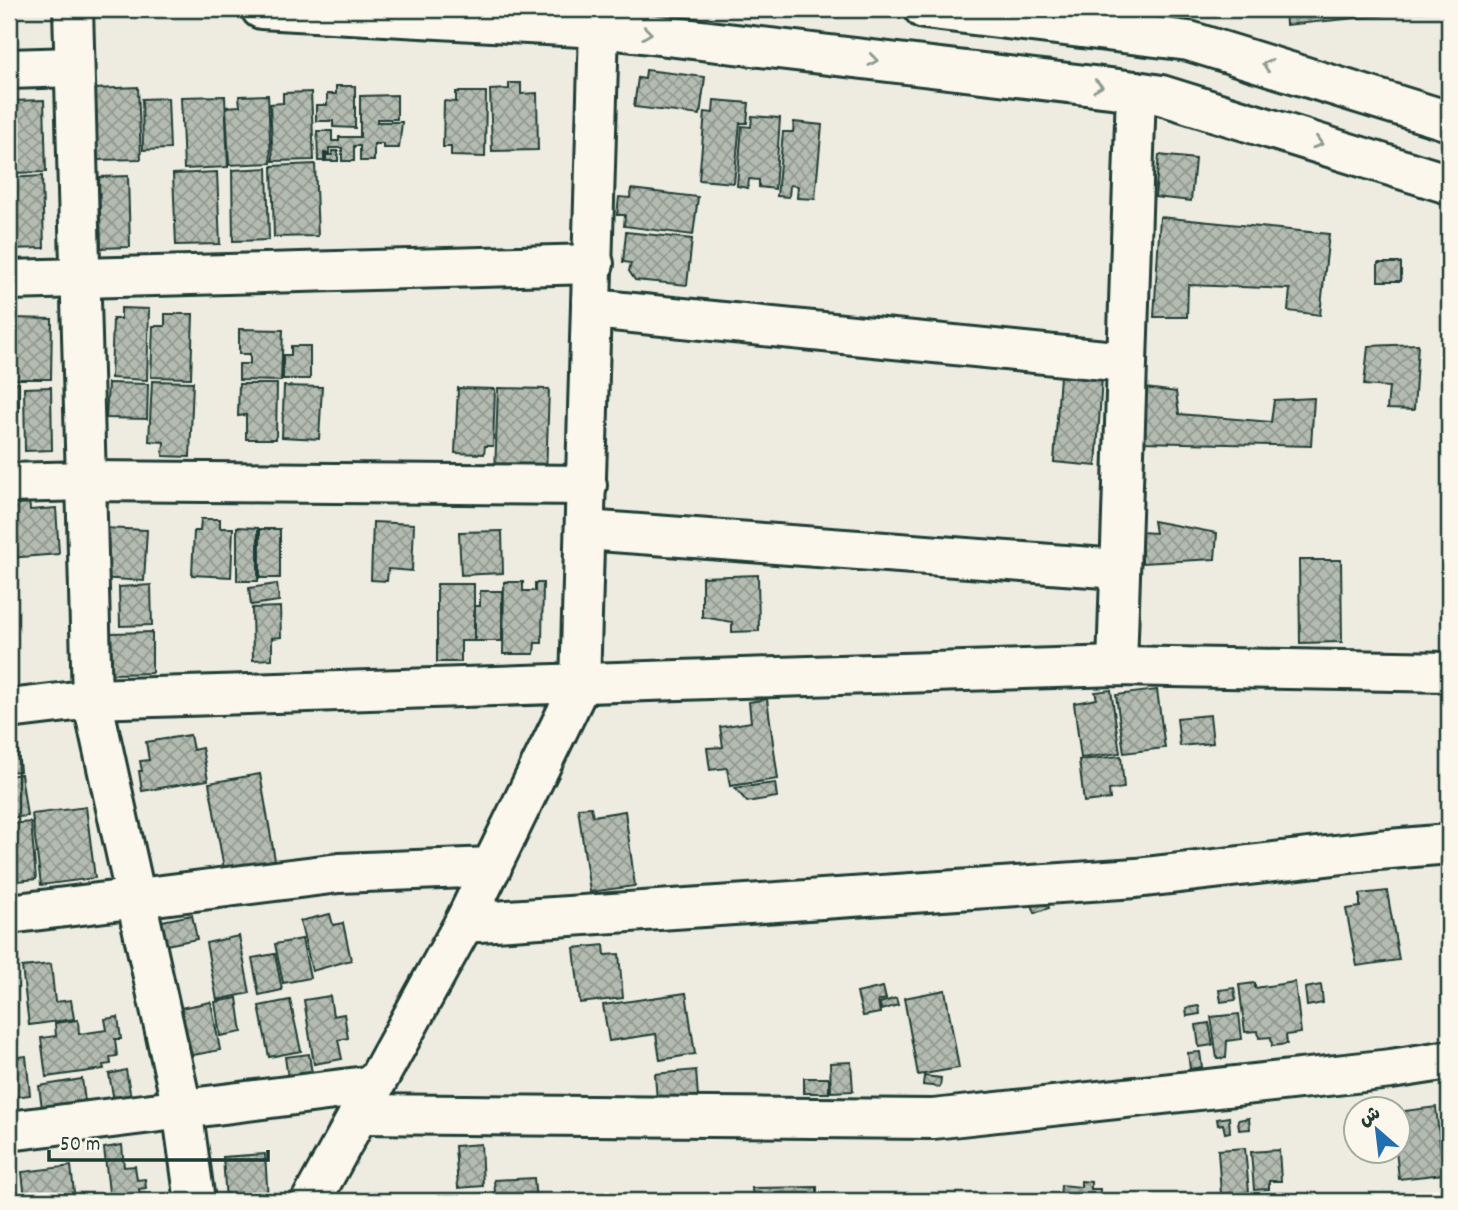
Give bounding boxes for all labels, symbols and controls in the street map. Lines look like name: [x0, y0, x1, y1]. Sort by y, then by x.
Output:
one-way arrow: [641, 26, 652, 41]
one-way arrow: [867, 52, 878, 67]
one-way arrow: [1261, 59, 1273, 74]
one-way arrow: [1093, 79, 1104, 94]
one-way arrow: [1312, 135, 1324, 150]
north arrow: [1342, 1094, 1412, 1164]
text: ش: [1355, 1101, 1386, 1135]
scale bar: [49, 1119, 268, 1163]
text: 50 m: [60, 1131, 100, 1161]

